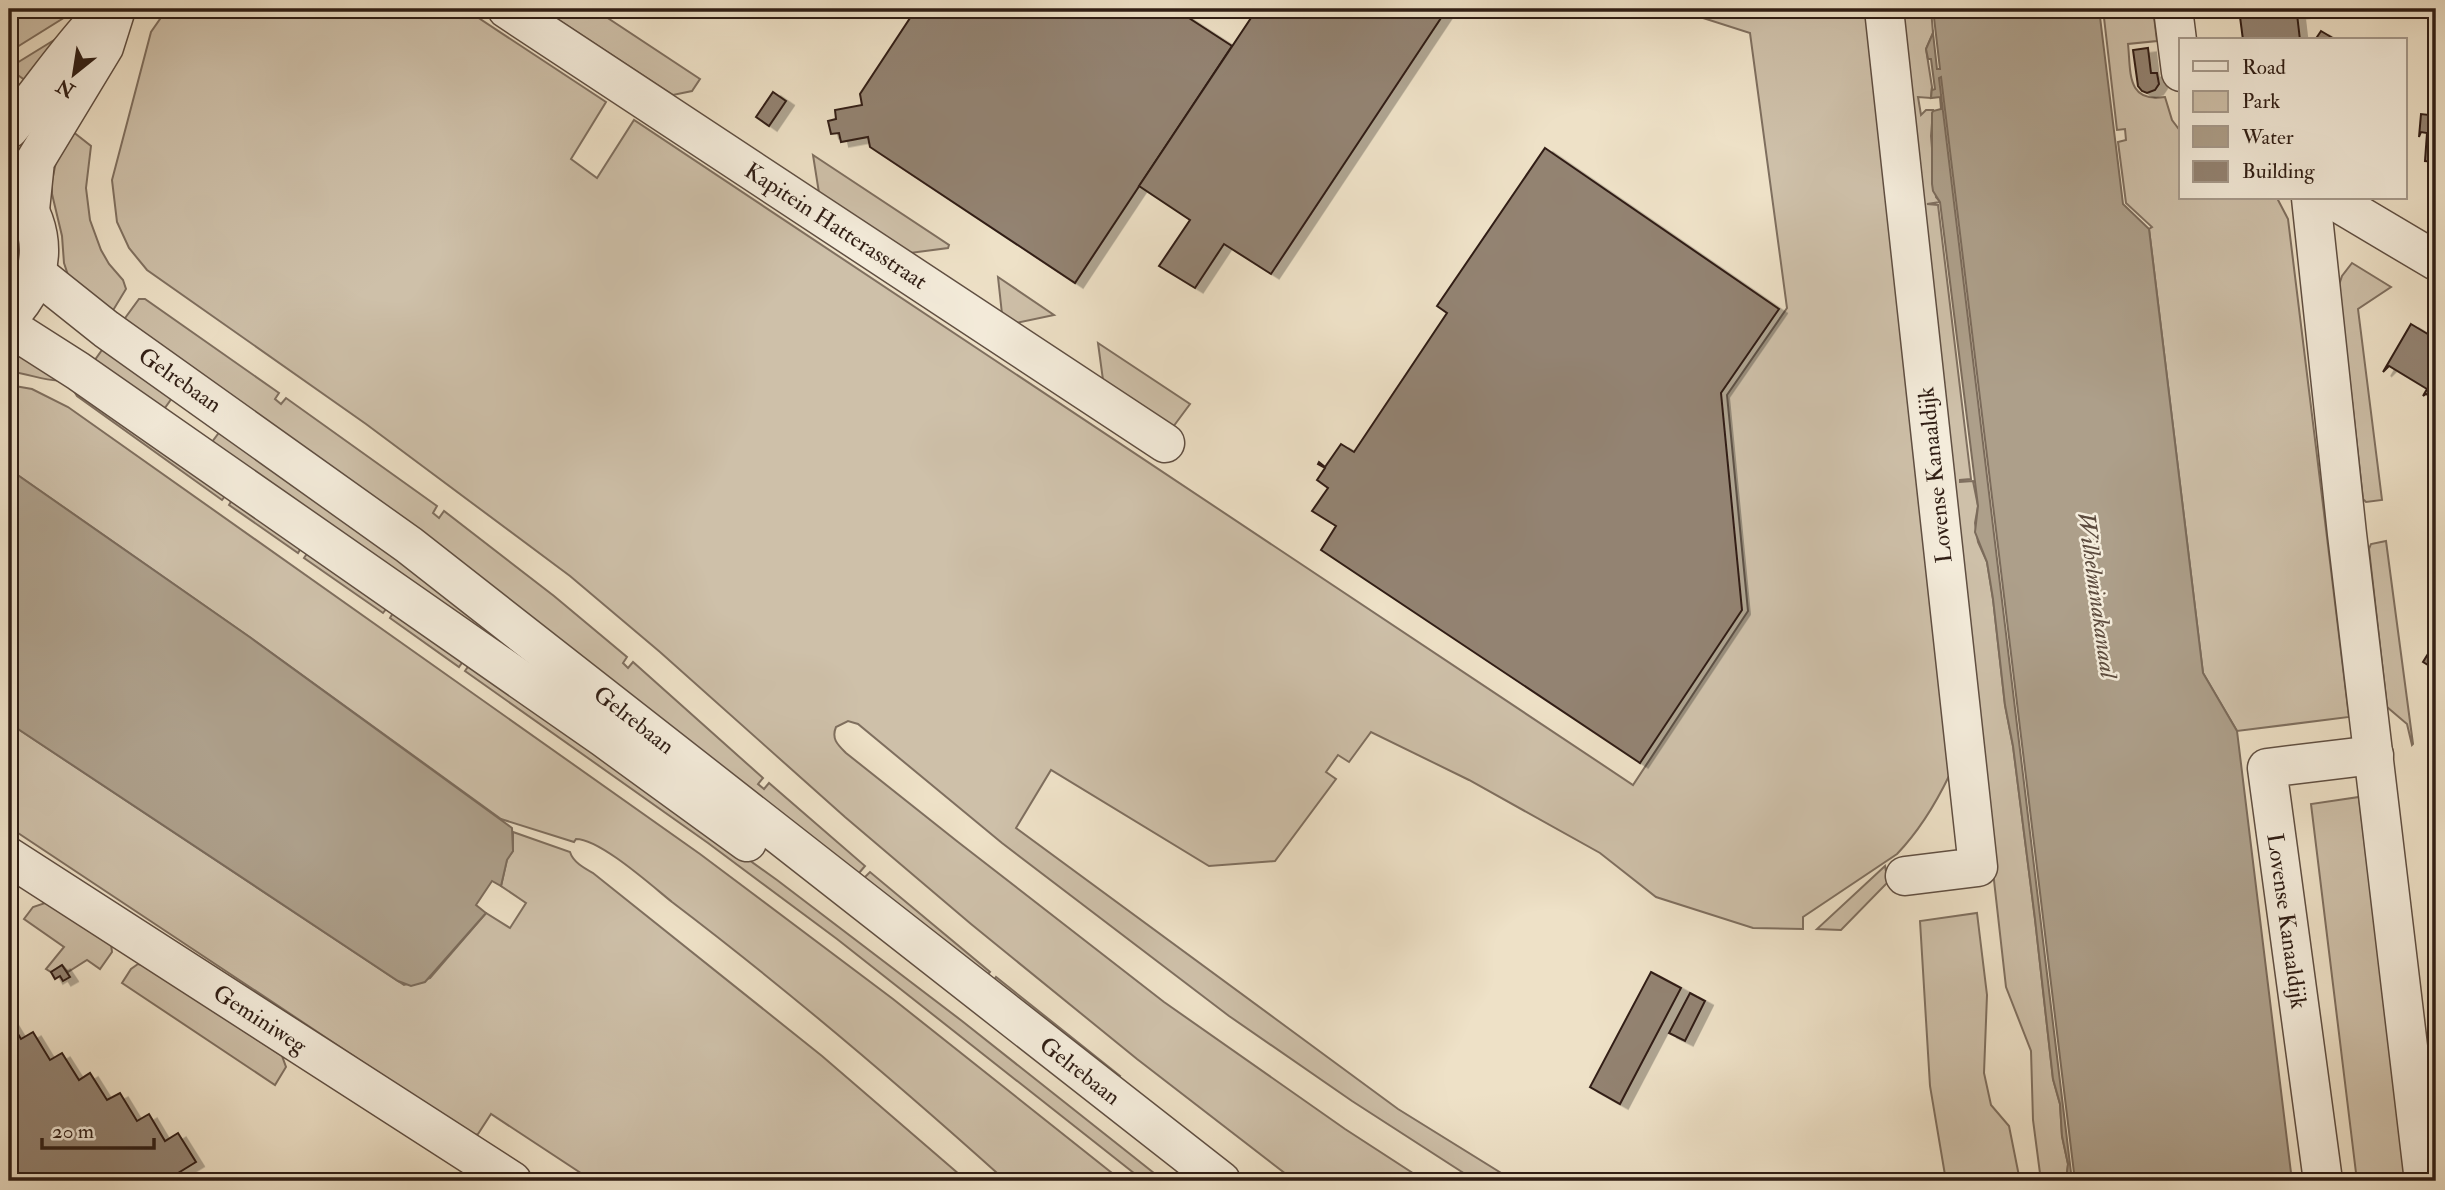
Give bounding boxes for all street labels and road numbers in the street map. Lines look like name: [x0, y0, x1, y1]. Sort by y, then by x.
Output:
street label: Kapitein Hatterasstraat: [739, 156, 933, 297]
street label: Gelrebaan: [133, 341, 227, 419]
street label: Lovense Kanaaldijk: [1911, 386, 1959, 564]
street label: Gelrebaan: [588, 679, 680, 761]
street label: Lovense Kanaaldijk: [2260, 831, 2314, 1011]
street label: Geminiweg: [208, 978, 313, 1060]
street label: Gelrebaan: [1034, 1030, 1126, 1112]

